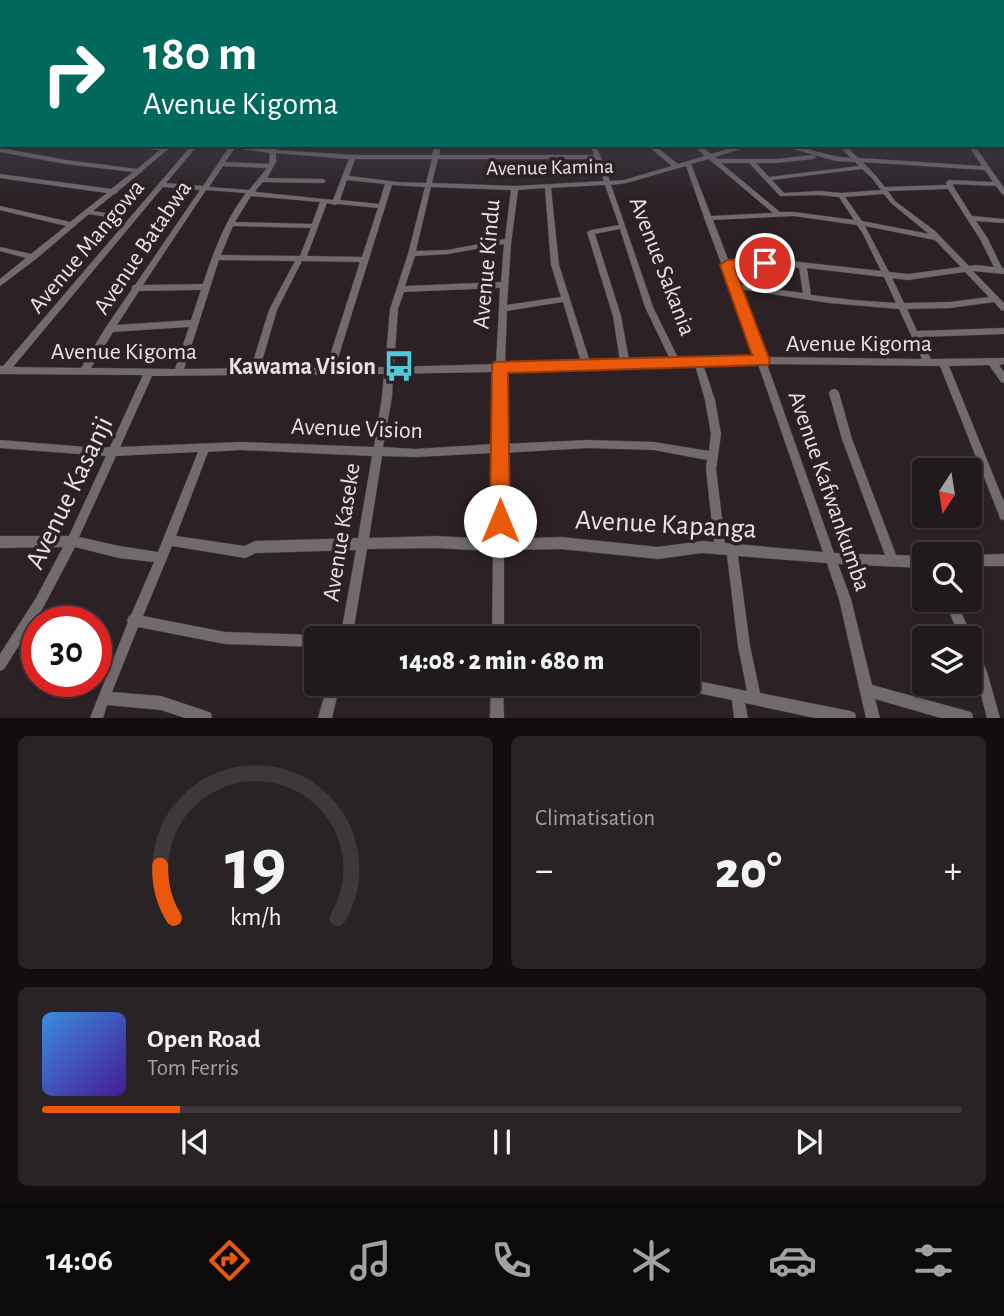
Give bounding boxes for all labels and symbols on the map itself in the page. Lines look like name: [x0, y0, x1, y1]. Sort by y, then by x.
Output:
street label: Avenue Kamina: [486, 156, 614, 179]
street label: Avenue Mangowa: [24, 175, 149, 318]
street label: Avenue Batabwa: [89, 176, 196, 319]
street label: Avenue Sakania: [625, 194, 700, 339]
street label: Avenue Kindu: [469, 198, 505, 330]
pin: [735, 233, 795, 293]
street label: Avenue Kigoma: [786, 332, 932, 356]
street label: Avenue Kigoma: [51, 340, 197, 364]
bus stop icon: Kawama Vision: [382, 349, 416, 383]
place label: Kawama Vision: [228, 355, 376, 379]
street label: Avenue Kafwankumba: [784, 388, 875, 594]
street label: Avenue Kasanji: [21, 412, 119, 574]
street label: Avenue Vision: [291, 415, 423, 443]
north arrow: [912, 458, 982, 528]
street label: Avenue Kaseke: [319, 461, 365, 603]
position arrow: [463, 484, 537, 558]
street label: Avenue Kapanga: [574, 506, 757, 544]
speed limit sign: 30: [21, 606, 112, 697]

